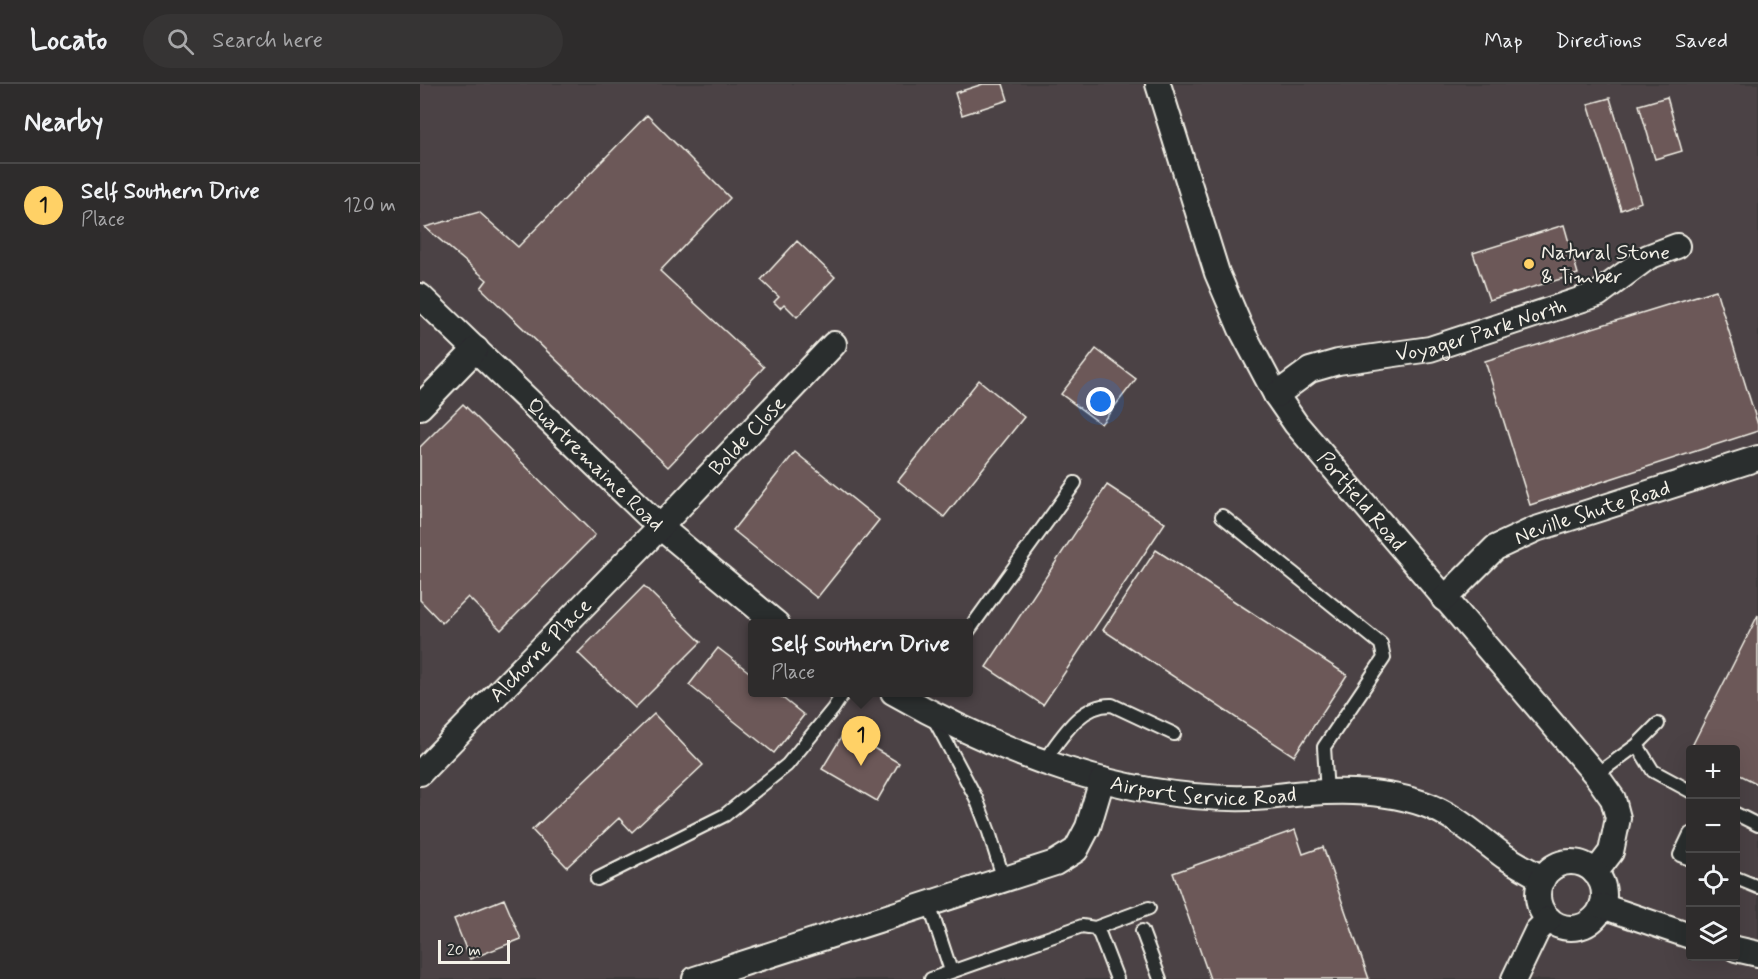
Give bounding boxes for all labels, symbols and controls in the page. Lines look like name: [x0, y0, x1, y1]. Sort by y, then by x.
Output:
search box: [143, 14, 563, 68]
text: Locato: [30, 23, 107, 60]
icon: search: [164, 25, 197, 58]
text: Search here: [212, 27, 323, 55]
text: Map: [1484, 27, 1523, 55]
text: Directions: [1556, 27, 1642, 55]
text: Saved: [1675, 27, 1728, 55]
text: Nearby: [24, 106, 103, 140]
text: Self Southern Drive: [81, 178, 260, 206]
text: 1: [39, 192, 48, 219]
text: 120 m: [343, 192, 396, 219]
text: Place: [81, 206, 125, 233]
place label: Natural Stone & Timber: [1541, 239, 1670, 291]
marker: Natural Stone & Timber: [1522, 257, 1536, 271]
street label: Voyager Park North: [1394, 292, 1570, 369]
your location: [1086, 387, 1115, 416]
street label: Bolde Close: [703, 390, 792, 482]
street label: Quartremaine Road: [519, 392, 669, 538]
street label: Portfield Road: [1310, 446, 1412, 557]
street label: Neville Shute Road: [1510, 474, 1674, 552]
street label: Alchorne Place: [484, 592, 598, 709]
popup: [748, 619, 973, 697]
text: Self Southern Drive: [771, 631, 950, 659]
text: Place: [771, 659, 815, 686]
pin: 1: [842, 716, 880, 766]
map controls: [1686, 745, 1740, 961]
button: +: [1686, 745, 1740, 799]
street label: Airport Service Road: [1107, 769, 1298, 813]
button: −: [1686, 799, 1740, 853]
button: locate: [1686, 853, 1740, 907]
button: layers: [1686, 907, 1740, 961]
scale bar: [438, 937, 510, 964]
text: 20 m: [447, 940, 481, 961]

